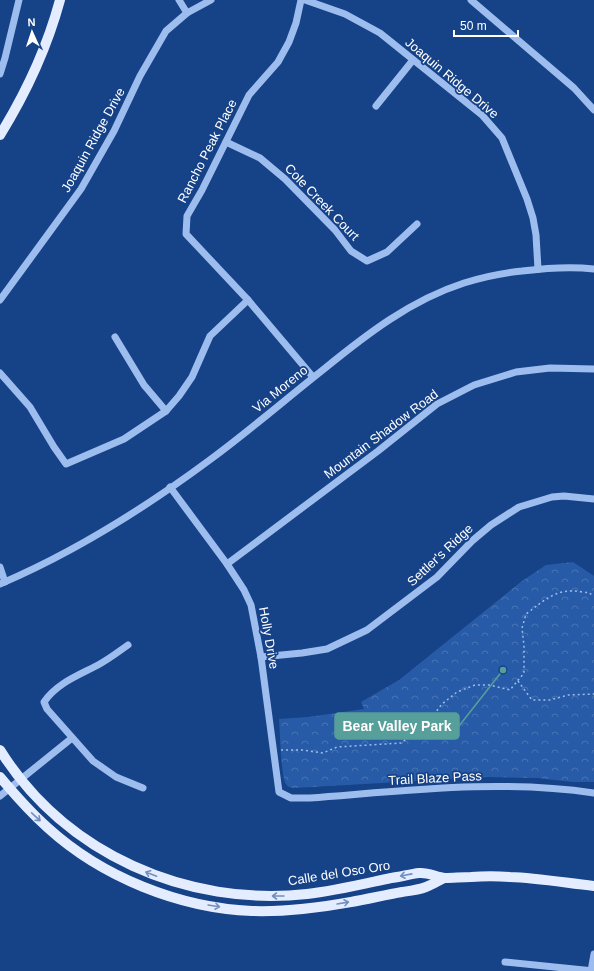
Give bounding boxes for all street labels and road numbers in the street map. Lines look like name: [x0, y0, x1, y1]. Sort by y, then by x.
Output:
street label: Joaquin Ridge Drive: [402, 35, 502, 121]
street label: Joaquin Ridge Drive: [58, 85, 128, 195]
street label: Rancho Peak Place: [174, 97, 240, 205]
street label: Cole Creek Court: [282, 161, 363, 244]
street label: Via Moreno: [250, 362, 310, 416]
street label: Mountain Shadow Road: [321, 386, 441, 482]
street label: Settler's Ridge: [404, 521, 476, 589]
street label: Holly Drive: [256, 606, 282, 670]
street label: Trail Blaze Pass: [388, 768, 483, 788]
street label: Calle del Oso Oro: [287, 858, 391, 888]

